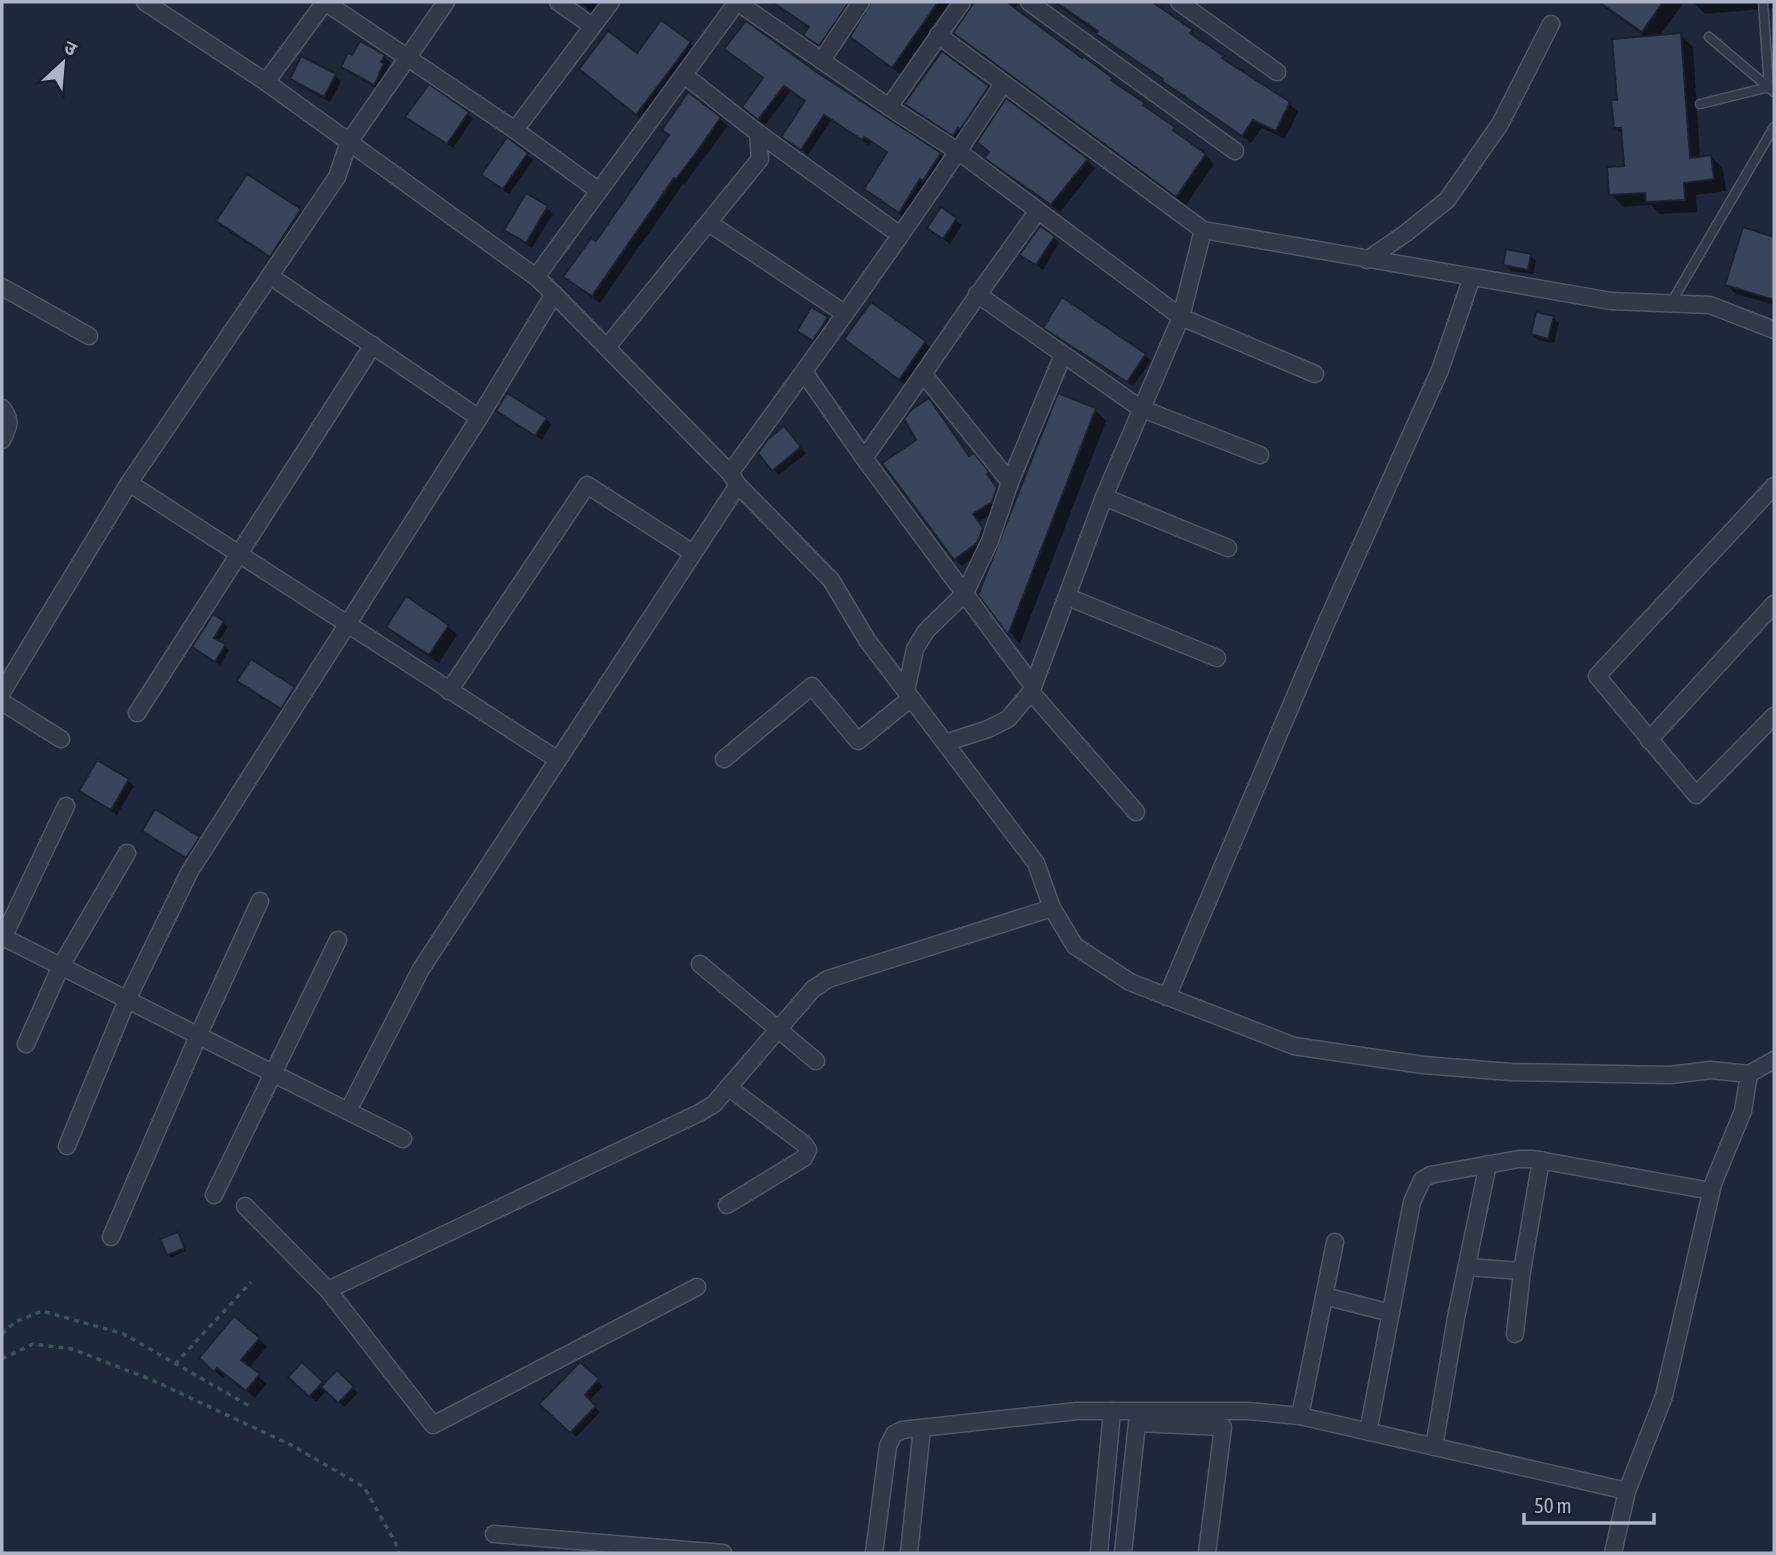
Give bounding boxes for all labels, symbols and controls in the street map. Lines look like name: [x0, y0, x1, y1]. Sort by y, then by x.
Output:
north arrow: [28, 28, 98, 98]
text: उ: [61, 35, 81, 60]
scale bar: [1524, 1482, 1654, 1526]
text: 50 m: [1534, 1493, 1572, 1517]

